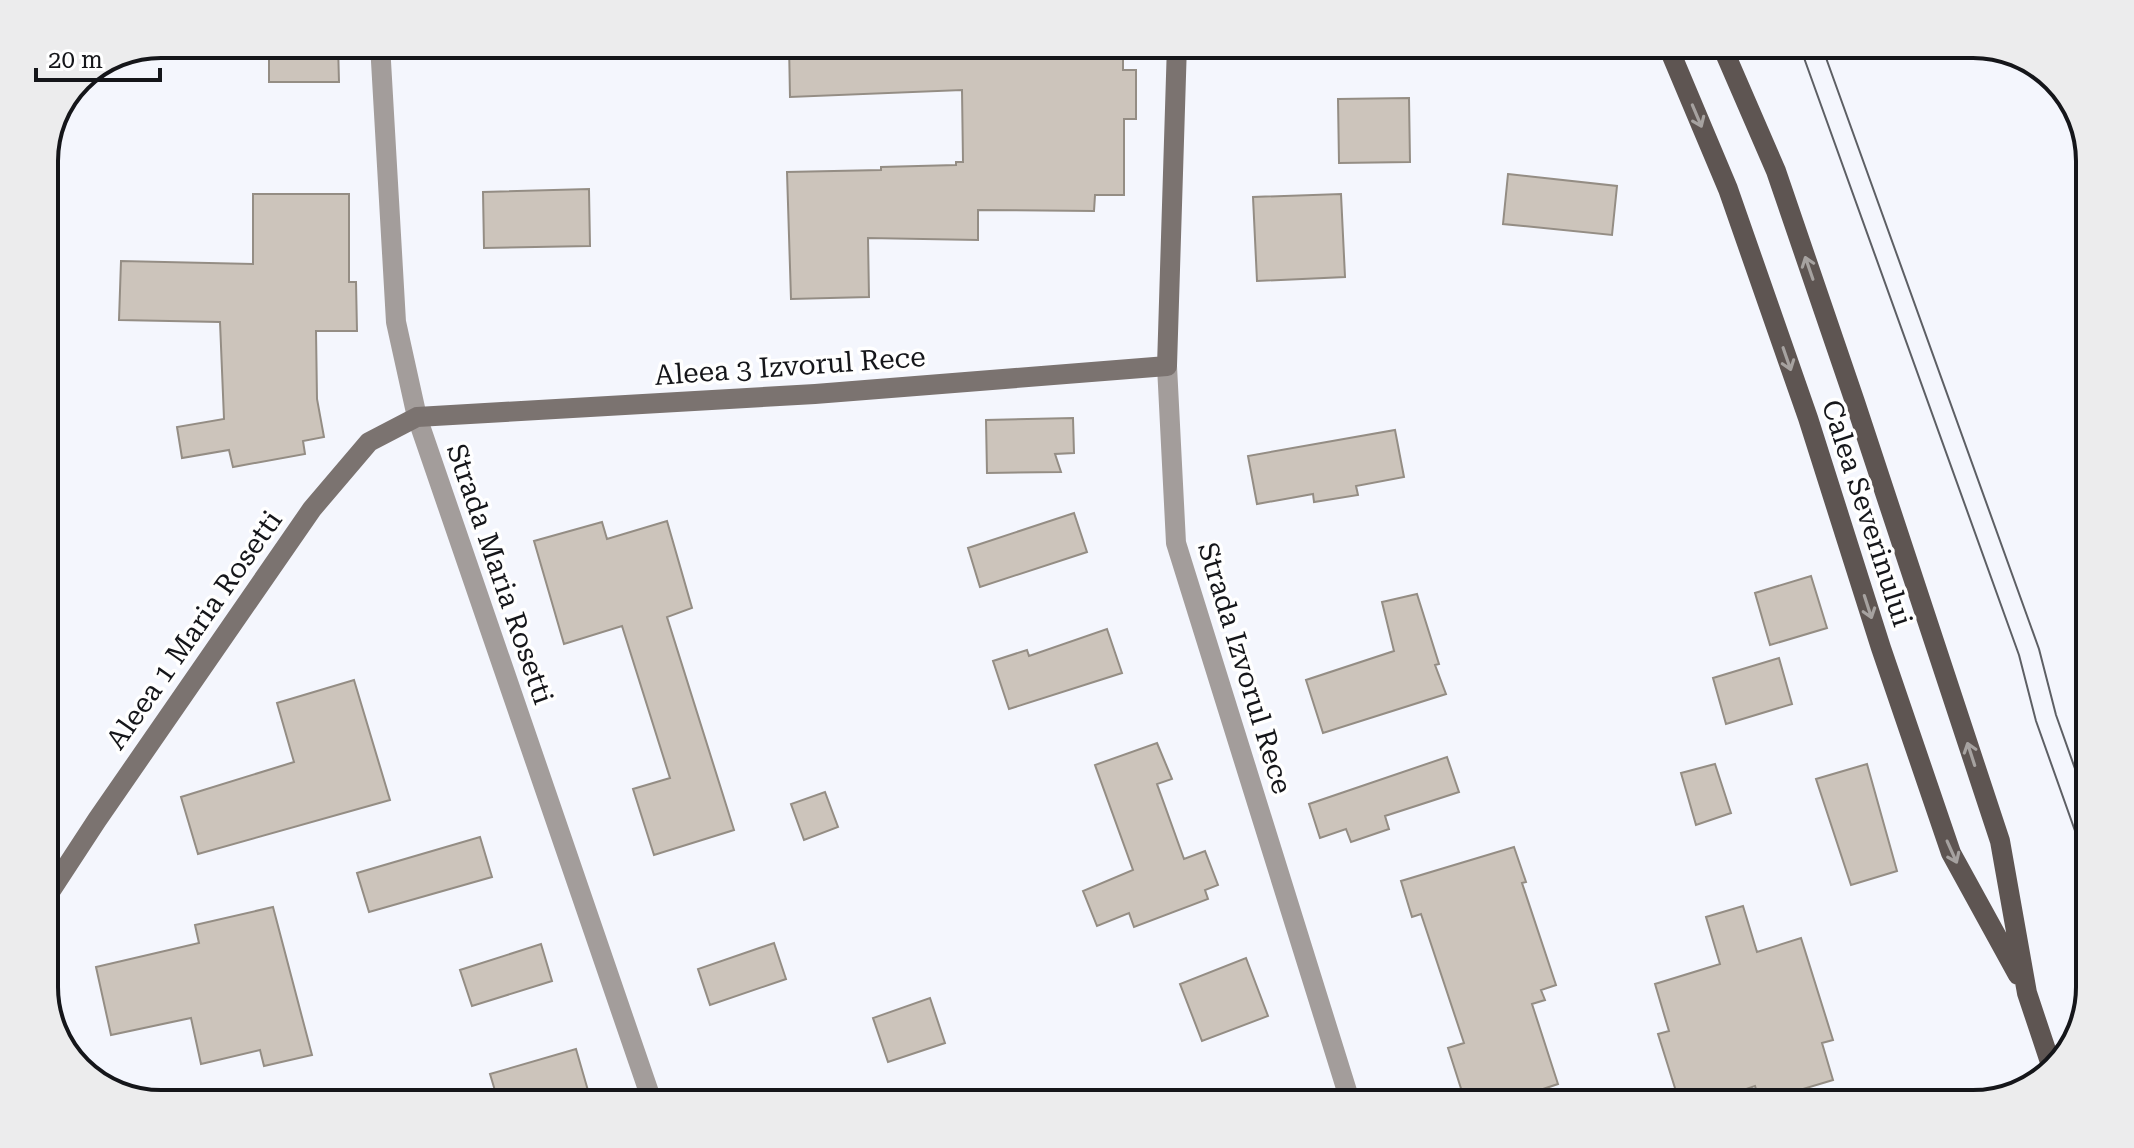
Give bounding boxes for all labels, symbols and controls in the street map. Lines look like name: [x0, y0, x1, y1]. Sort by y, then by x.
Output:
scale bar: [36, 32, 160, 82]
text: 20 m: [48, 46, 103, 74]
one-way arrow: [1691, 103, 1706, 128]
one-way arrow: [1801, 256, 1816, 281]
street label: Aleea 3 Izvorul Rece: [653, 340, 927, 392]
one-way arrow: [1781, 347, 1796, 372]
street label: Calea Severinului: [1815, 396, 1919, 630]
street label: Strada Maria Rosetti: [440, 439, 560, 709]
street label: Aleea 1 Maria Rosetti: [99, 504, 289, 756]
street label: Strada Izvorul Rece: [1191, 538, 1299, 798]
one-way arrow: [1862, 594, 1877, 619]
one-way arrow: [1963, 742, 1977, 767]
one-way arrow: [1946, 840, 1961, 864]

